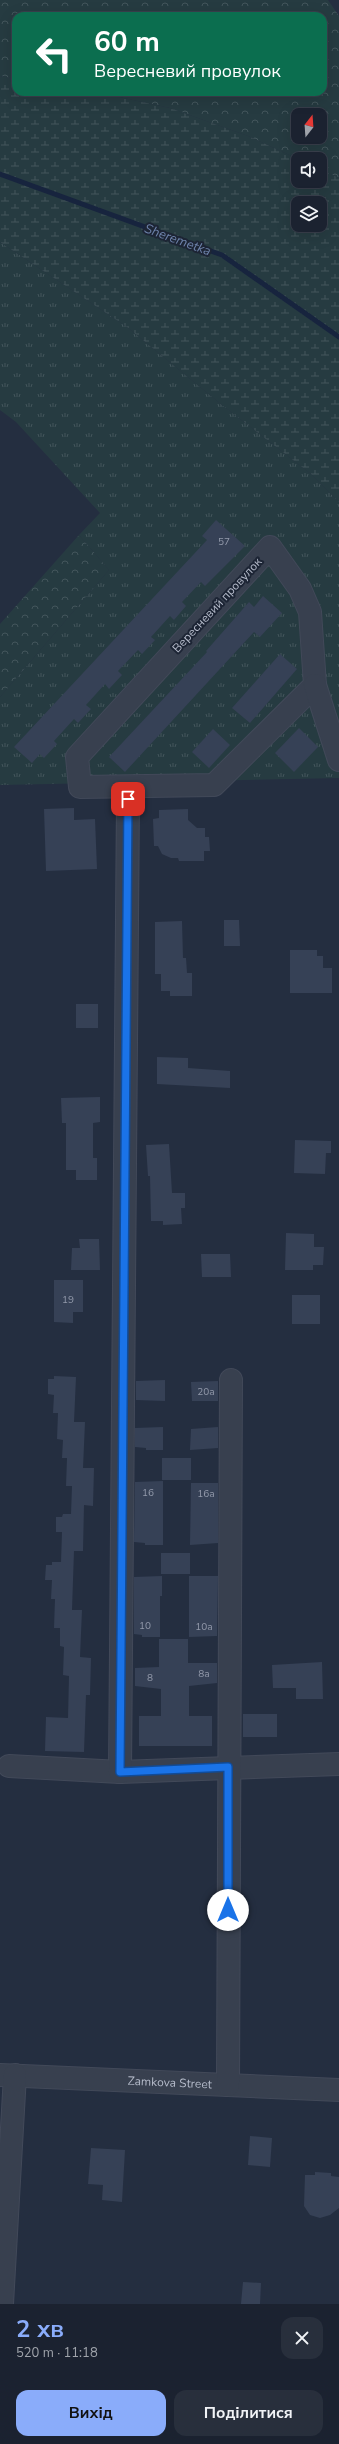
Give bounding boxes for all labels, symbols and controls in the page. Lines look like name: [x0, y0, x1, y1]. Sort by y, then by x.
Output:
text: 60 m: [94, 23, 160, 61]
icon: left: [28, 28, 80, 80]
text: Вересневий провулок: [94, 59, 281, 83]
north arrow: [291, 108, 327, 144]
map controls: [291, 108, 327, 232]
button: sound: [291, 152, 327, 188]
button: layers: [291, 196, 327, 232]
water label: Sheremetka: [142, 220, 214, 260]
house number: 57: [218, 535, 230, 549]
street label: Вересневий провулок: [169, 554, 266, 656]
pin: [111, 782, 145, 816]
icon: arrive: [117, 788, 139, 810]
house number: 19: [62, 1293, 74, 1307]
house number: 20а: [197, 1385, 215, 1399]
house number: 16: [142, 1486, 154, 1500]
house number: 16а: [197, 1487, 215, 1501]
house number: 10: [139, 1619, 151, 1633]
house number: 10а: [195, 1620, 213, 1634]
house number: 8а: [198, 1667, 210, 1681]
house number: 8: [147, 1671, 153, 1685]
position arrow: [207, 1889, 249, 1931]
street label: Zamkova Street: [127, 2073, 213, 2092]
text: 2 хв: [16, 2313, 64, 2345]
button: close: [281, 2317, 323, 2359]
text: 520 m · 11:18: [16, 2344, 98, 2362]
button: Вихід: [16, 2390, 166, 2436]
button: Поділитися: [174, 2390, 323, 2436]

